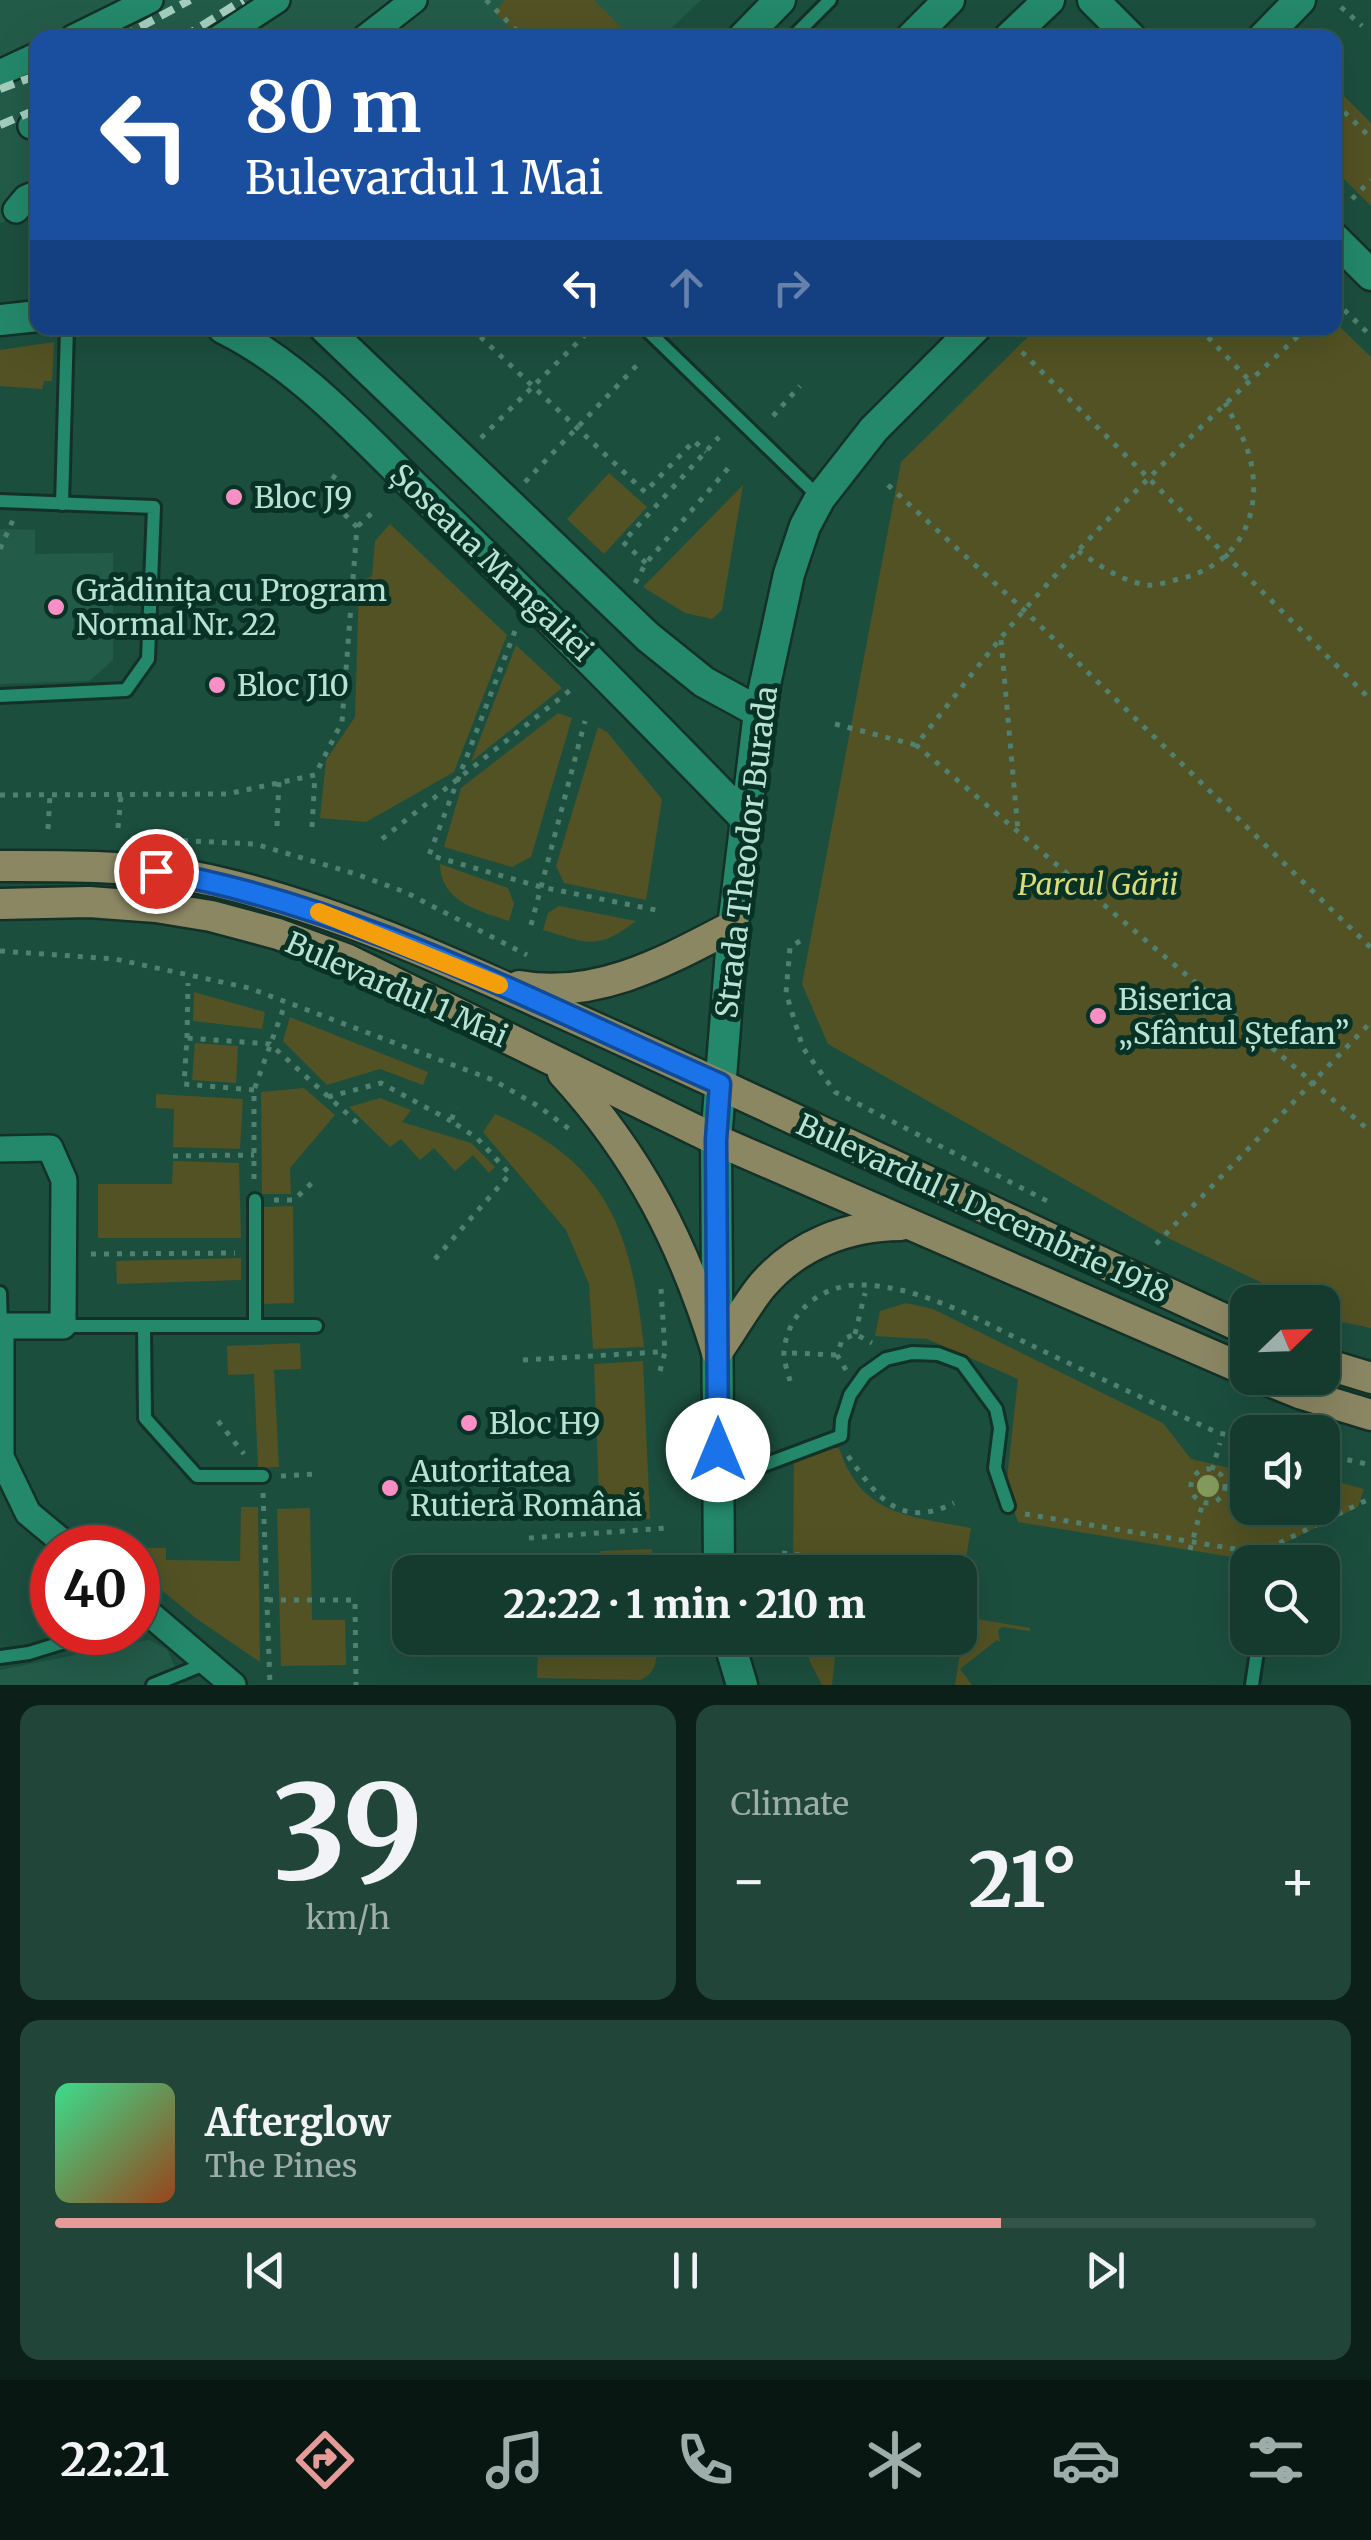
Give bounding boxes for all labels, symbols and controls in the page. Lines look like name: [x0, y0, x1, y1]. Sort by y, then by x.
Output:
text: 80 m: [245, 63, 421, 151]
icon: left: [80, 70, 210, 200]
text: Bulevardul 1 Mai: [245, 150, 603, 206]
icon: left: [554, 260, 609, 315]
icon: ahead: [659, 260, 714, 315]
icon: right: [764, 260, 819, 315]
street label: Șoseaua Mangaliei: [382, 455, 602, 669]
place label: Bloc J9: [254, 478, 352, 516]
marker: Bloc J9: [223, 486, 245, 508]
place label: Grădinița cu Program Normal Nr. 22: [76, 571, 387, 643]
marker: Grădinița cu Program Normal Nr. 22: [45, 596, 67, 618]
place label: Bloc J10: [237, 666, 349, 704]
marker: Bloc J10: [206, 674, 228, 696]
street label: Strada Theodor Burada: [707, 684, 785, 1020]
pin: [114, 829, 199, 914]
icon: arrive: [129, 844, 184, 899]
park label: Parcul Gării: [1018, 865, 1178, 903]
street label: Bulevardul 1 Mai: [280, 923, 514, 1055]
place label: Biserica „Sfântul Ștefan”: [1118, 980, 1349, 1052]
marker: Biserica „Sfântul Ștefan”: [1087, 1005, 1109, 1027]
street label: Bulevardul 1 Decembrie 1918: [791, 1105, 1175, 1311]
north arrow: [1230, 1285, 1340, 1395]
map controls: [1230, 1285, 1340, 1655]
position arrow: [666, 1398, 770, 1502]
place label: Bloc H9: [489, 1404, 600, 1442]
marker: Bloc H9: [458, 1412, 480, 1434]
button: sound: [1230, 1415, 1340, 1525]
place label: Autoritatea Rutieră Română: [409, 1452, 642, 1524]
marker: Autoritatea Rutieră Română: [379, 1477, 401, 1499]
speed limit sign: 40: [30, 1525, 160, 1655]
button: search: [1230, 1545, 1340, 1655]
text: 22:22 · 1 min · 210 m: [503, 1581, 866, 1628]
text: 39: [272, 1751, 423, 1914]
text: Climate: [731, 1784, 849, 1824]
text: 21°: [969, 1833, 1078, 1927]
text: −: [731, 1846, 767, 1915]
text: +: [1279, 1846, 1316, 1915]
text: km/h: [305, 1898, 390, 1938]
text: Afterglow: [205, 2099, 391, 2146]
text: The Pines: [205, 2146, 357, 2186]
icon: previous: [238, 2243, 293, 2298]
icon: pause: [658, 2243, 713, 2298]
icon: next: [1078, 2243, 1133, 2298]
icon: directions: [290, 2425, 360, 2495]
icon: music: [480, 2425, 550, 2495]
icon: phone: [670, 2425, 740, 2495]
icon: climate: [860, 2425, 930, 2495]
icon: car: [1051, 2425, 1121, 2495]
icon: filters: [1241, 2425, 1311, 2495]
text: 22:21: [60, 2432, 169, 2488]

